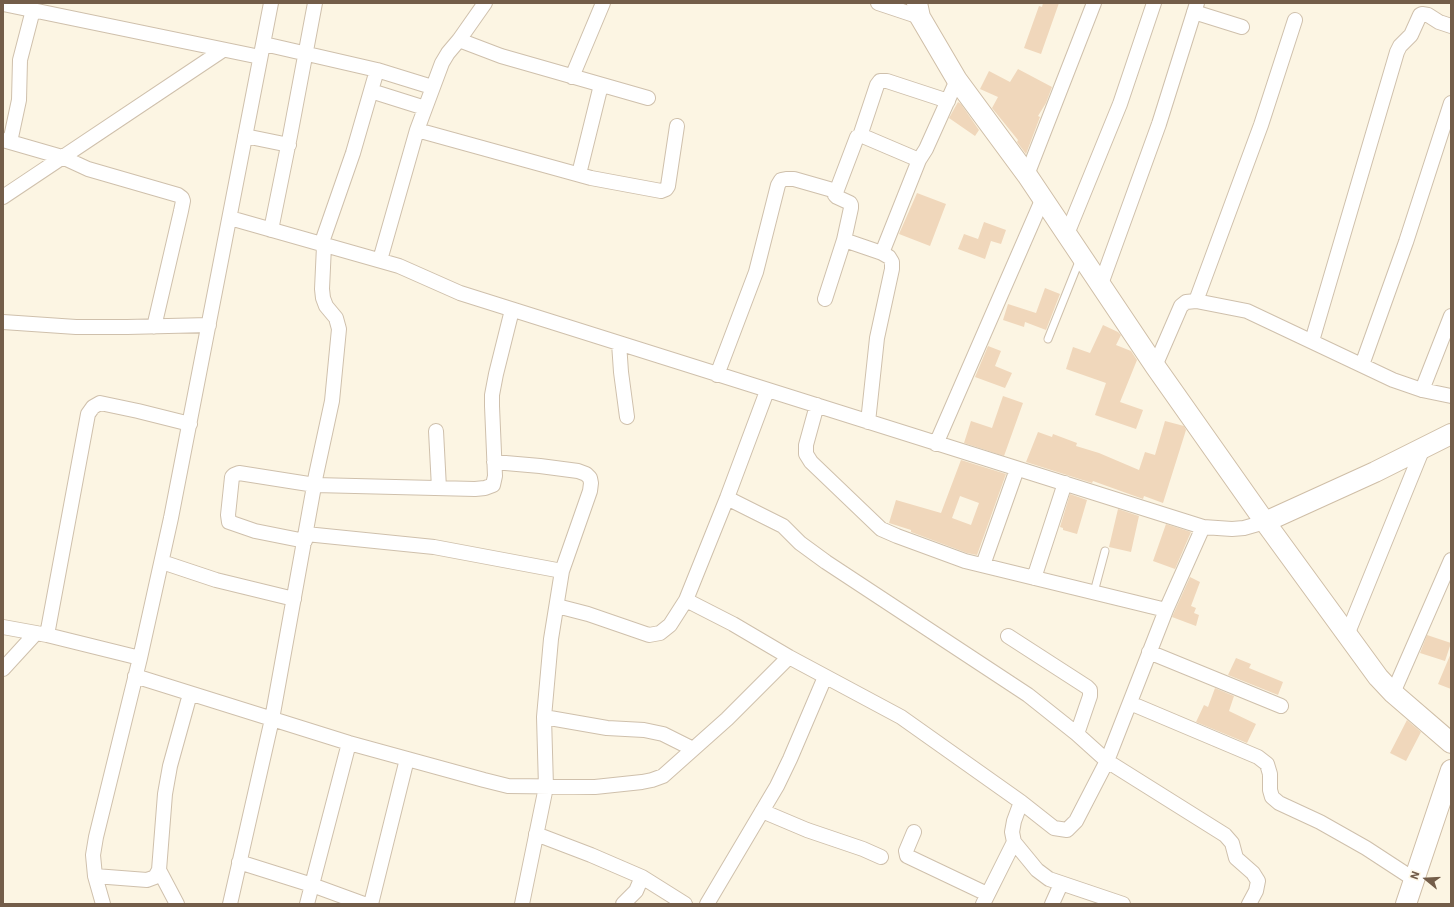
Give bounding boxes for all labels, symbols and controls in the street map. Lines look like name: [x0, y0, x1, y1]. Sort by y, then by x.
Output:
north arrow: [1406, 859, 1446, 899]
text: N: [1407, 869, 1422, 881]

